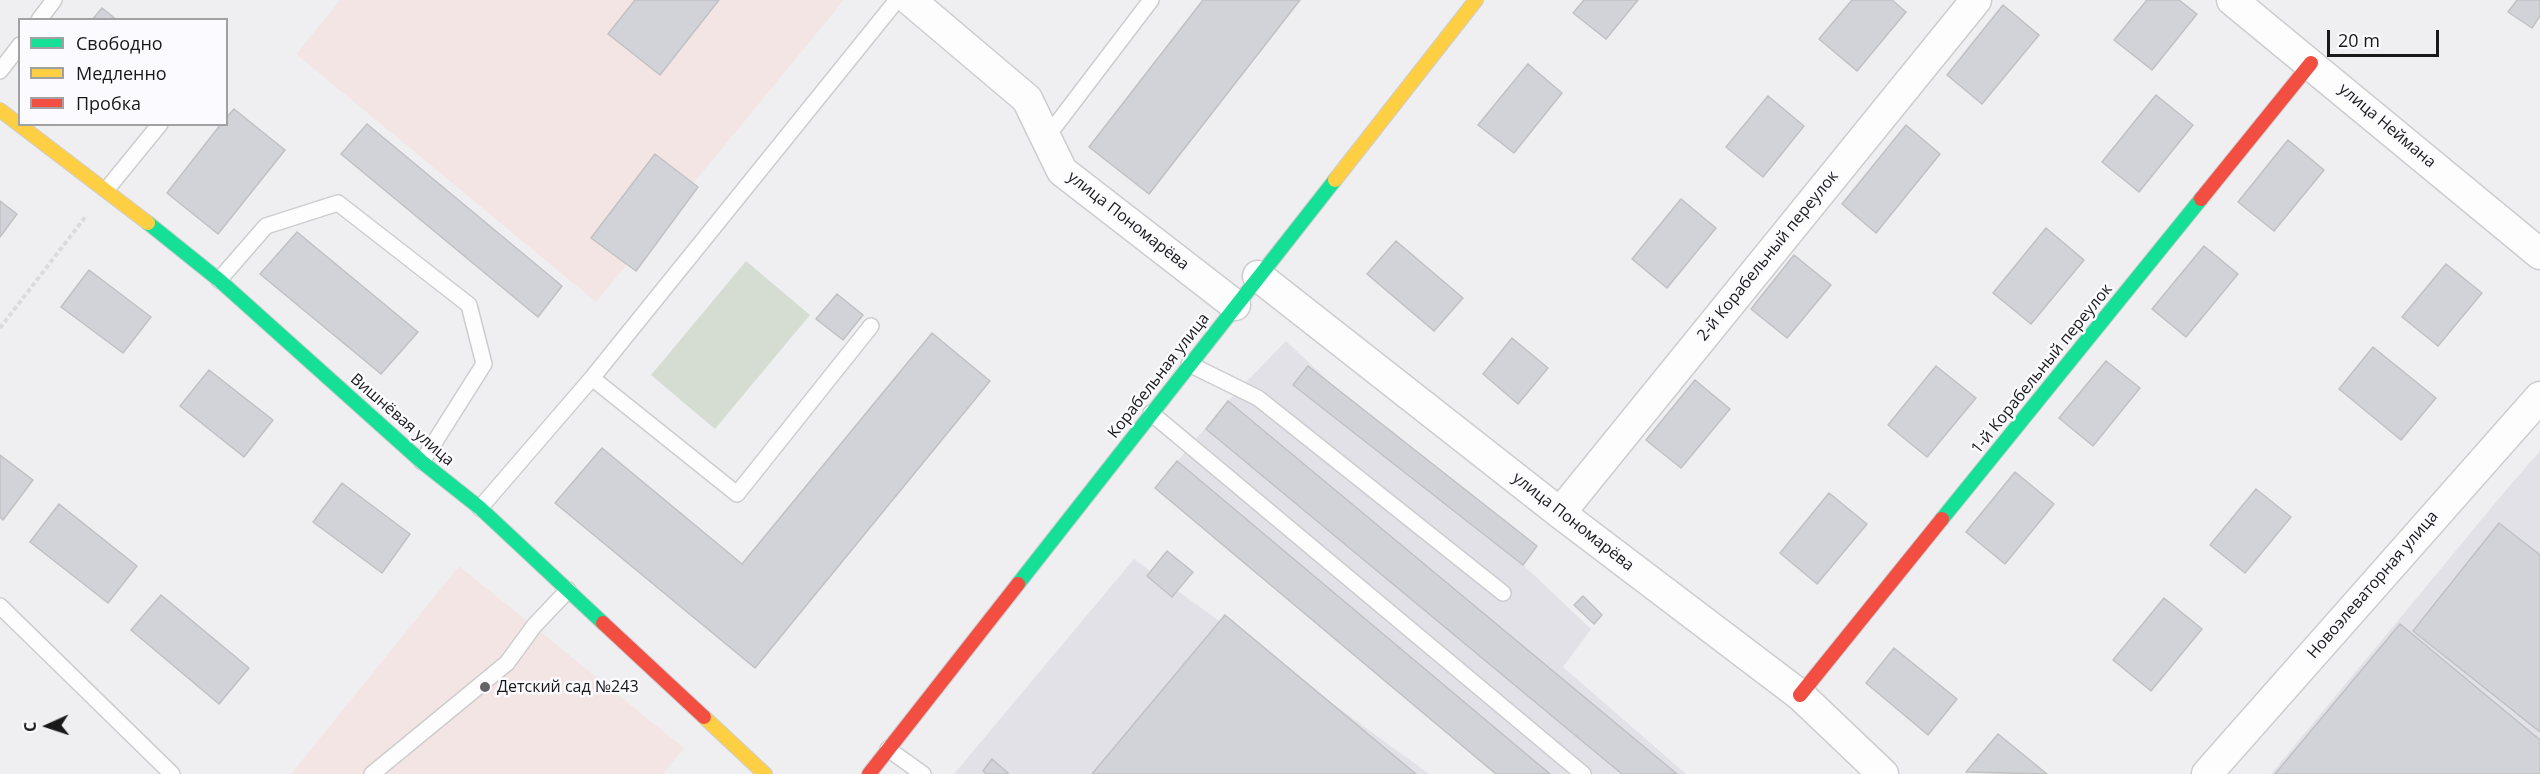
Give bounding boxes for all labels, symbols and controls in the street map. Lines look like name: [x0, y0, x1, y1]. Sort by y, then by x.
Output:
legend: [18, 18, 228, 126]
scale bar: [2330, 18, 2442, 56]
text: 20 m: [2338, 28, 2380, 52]
text: Свободно: [76, 31, 163, 55]
text: Медленно: [76, 61, 167, 85]
street label: улица Неймана: [2334, 80, 2440, 172]
text: Пробка: [76, 91, 141, 115]
street label: 2-й Корабельный переулок: [1693, 167, 1843, 345]
street label: улица Пономарёва: [1063, 168, 1193, 274]
street label: 1-й Корабельный переулок: [1967, 280, 2117, 458]
street label: Корабельная улица: [1104, 310, 1214, 442]
street label: Вишнёвая улица: [346, 370, 458, 470]
street label: улица Пономарёва: [1508, 469, 1638, 575]
street label: Новоэлеваторная улица: [2304, 507, 2442, 663]
place label: Детский сад №243: [497, 677, 639, 697]
marker: Детский сад №243: [478, 680, 492, 694]
north arrow: [18, 696, 78, 756]
text: С: [19, 721, 41, 733]

